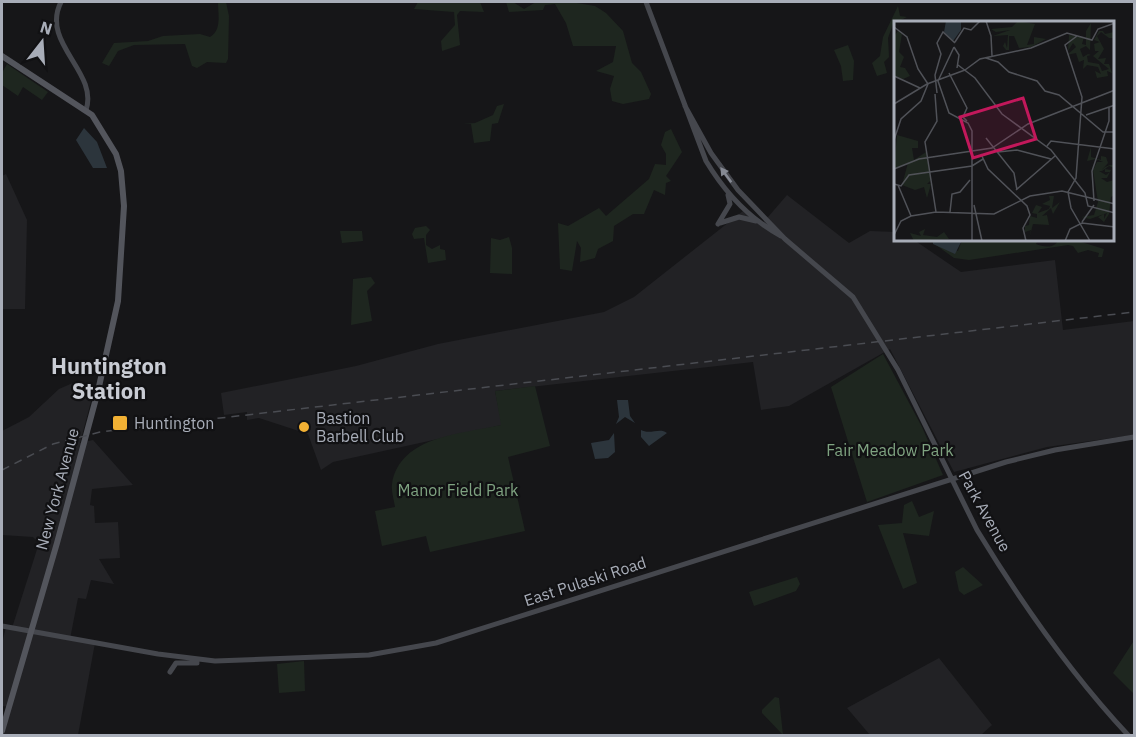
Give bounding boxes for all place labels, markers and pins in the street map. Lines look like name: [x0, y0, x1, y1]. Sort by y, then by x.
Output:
place label: Bastion Barbell Club: [316, 408, 404, 446]
place label: Huntington: [134, 413, 214, 433]
marker: Huntington: [111, 414, 129, 432]
marker: Bastion Barbell Club: [297, 420, 311, 434]

